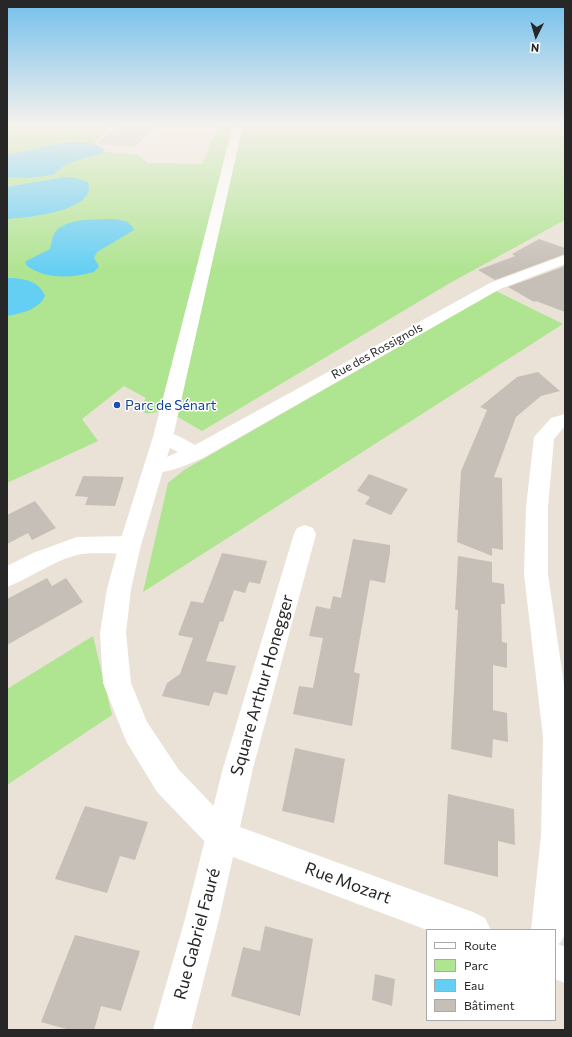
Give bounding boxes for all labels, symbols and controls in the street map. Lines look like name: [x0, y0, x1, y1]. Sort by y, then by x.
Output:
north arrow: [516, 16, 556, 56]
text: N: [530, 42, 540, 55]
street label: Rue des Rossignols: [329, 320, 425, 382]
place label: Parc de Sénart: [125, 397, 216, 413]
marker: Parc de Sénart: [112, 400, 122, 410]
street label: Square Arthur Honegger: [226, 592, 298, 778]
street label: Rue Mozart: [302, 858, 394, 908]
street label: Rue Gabriel Fauré: [170, 866, 224, 1002]
legend: [426, 929, 556, 1021]
text: Route: [464, 938, 497, 952]
text: Parc: [464, 958, 488, 972]
text: Eau: [464, 978, 484, 992]
text: Bâtiment: [464, 998, 515, 1012]

